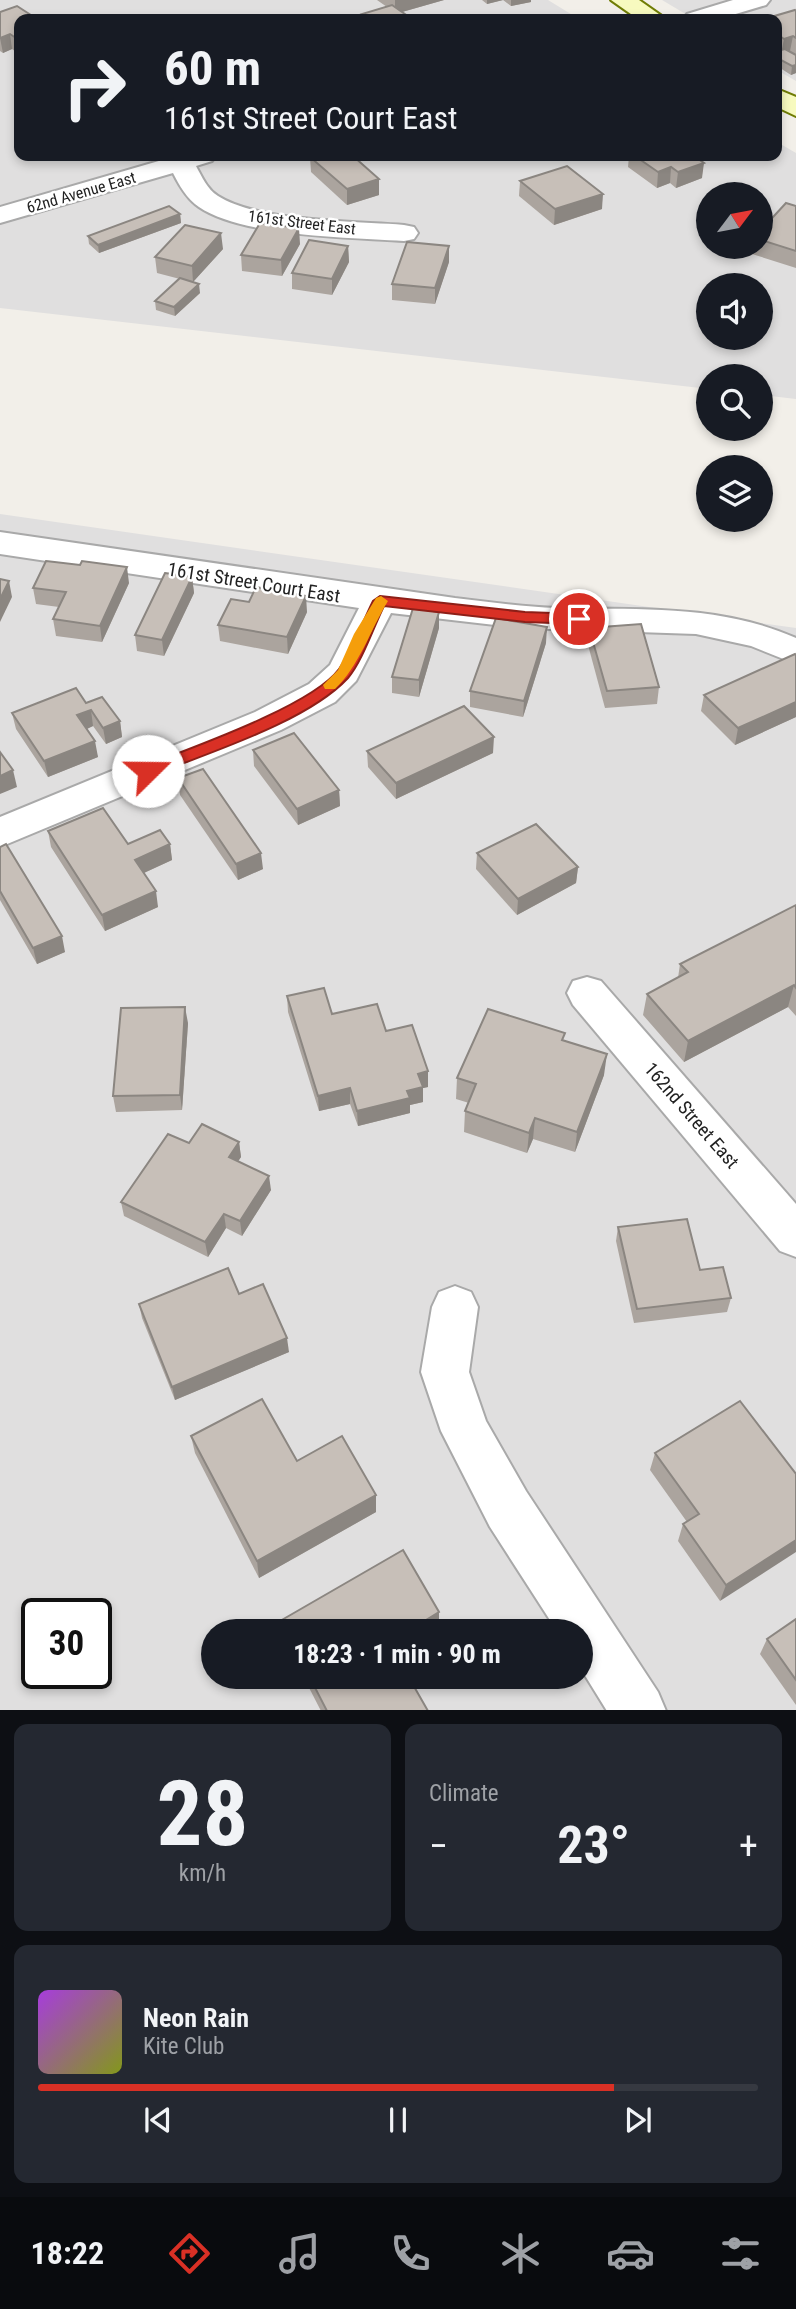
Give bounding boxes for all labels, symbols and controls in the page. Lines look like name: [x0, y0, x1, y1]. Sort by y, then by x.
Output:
text: 60 m: [164, 40, 261, 97]
icon: right: [49, 42, 140, 133]
text: 161st Street Court East: [164, 99, 457, 137]
street label: 62nd Avenue East: [24, 168, 138, 217]
north arrow: [696, 182, 774, 259]
map controls: [696, 182, 773, 532]
street label: 161st Street East: [247, 206, 357, 239]
button: sound: [696, 273, 773, 350]
button: search: [696, 364, 773, 441]
button: layers: [696, 455, 773, 532]
street label: 161st Street Court East: [166, 558, 342, 607]
pin: [549, 589, 609, 649]
icon: arrive: [560, 600, 598, 638]
position arrow: [111, 734, 185, 808]
street label: 162nd Street East: [639, 1058, 744, 1173]
speed limit sign: 30: [21, 1598, 112, 1689]
text: 18:23 · 1 min · 90 m: [293, 1639, 501, 1669]
text: 28: [157, 1761, 248, 1867]
text: Climate: [429, 1780, 499, 1807]
text: 23°: [557, 1815, 630, 1876]
text: −: [429, 1824, 448, 1868]
text: +: [739, 1824, 758, 1868]
text: km/h: [179, 1860, 226, 1887]
text: Neon Rain: [143, 2003, 249, 2033]
text: Kite Club: [143, 2033, 224, 2060]
icon: previous: [139, 2101, 177, 2139]
icon: pause: [379, 2101, 417, 2139]
icon: next: [619, 2101, 657, 2139]
icon: directions: [165, 2229, 214, 2278]
icon: music: [275, 2229, 324, 2278]
icon: phone: [386, 2229, 435, 2278]
icon: climate: [496, 2229, 545, 2278]
icon: car: [606, 2229, 655, 2278]
icon: filters: [716, 2229, 765, 2278]
text: 18:22: [31, 2234, 104, 2272]

